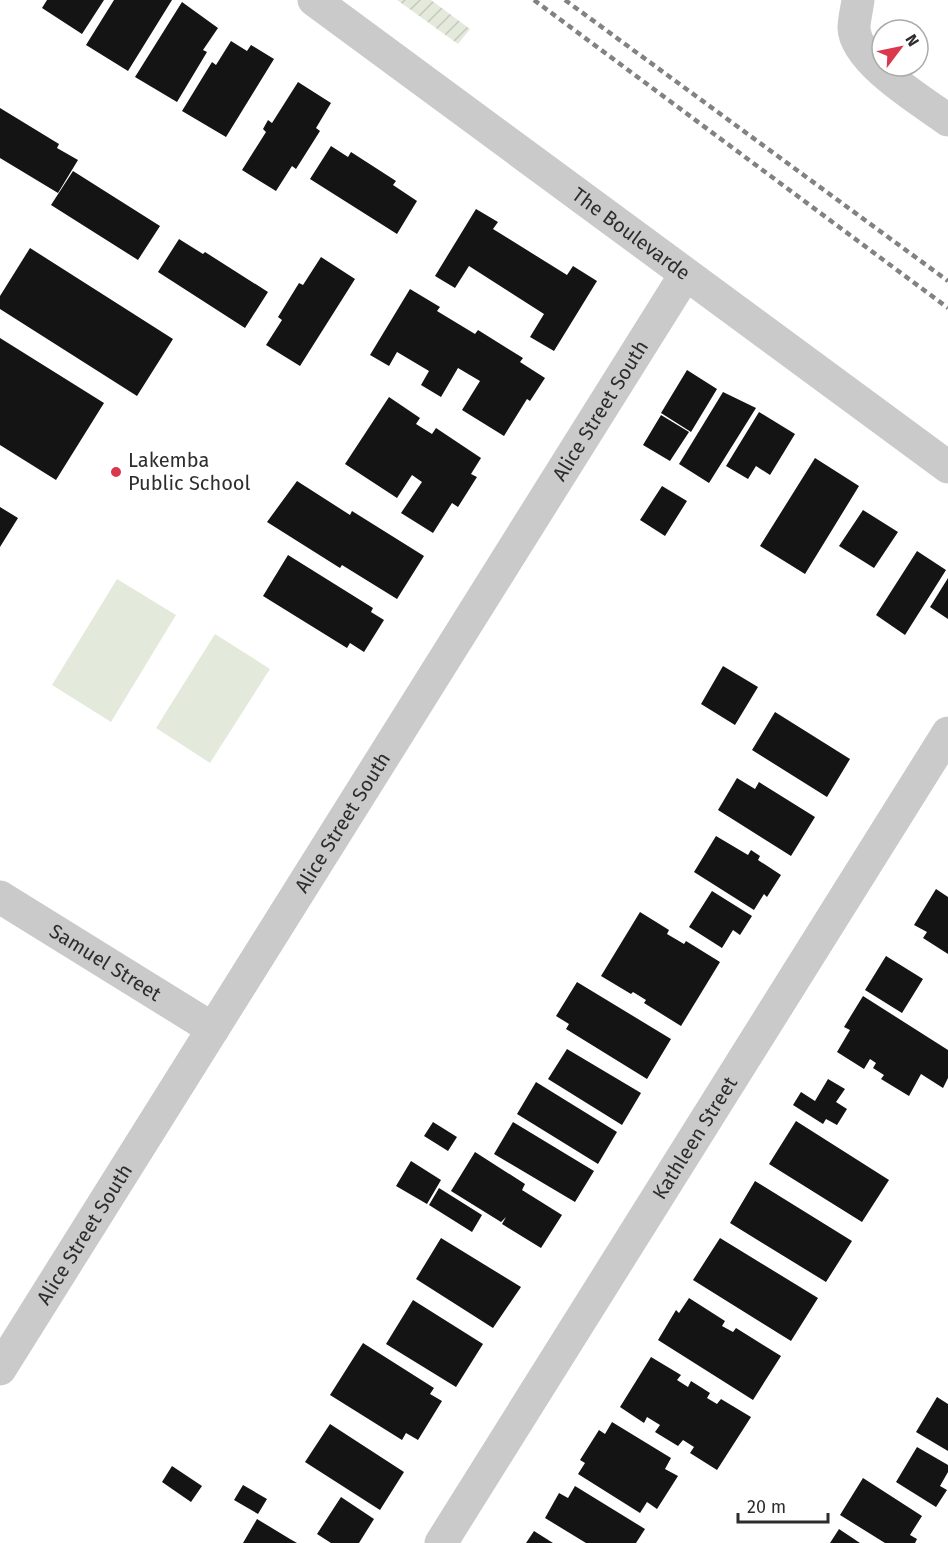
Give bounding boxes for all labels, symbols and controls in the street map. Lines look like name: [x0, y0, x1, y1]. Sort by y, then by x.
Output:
north arrow: [870, 18, 930, 78]
text: N: [901, 31, 923, 50]
street label: The Boulevarde: [567, 182, 695, 285]
street label: Alice Street South: [547, 336, 653, 485]
place label: Lakemba Public School: [128, 448, 250, 495]
marker: Lakemba Public School: [109, 465, 123, 479]
street label: Alice Street South: [289, 748, 395, 897]
street label: Samuel Street: [45, 919, 166, 1006]
street label: Kathleen Street: [647, 1071, 742, 1204]
street label: Alice Street South: [31, 1160, 137, 1309]
scale bar: [738, 1486, 828, 1524]
text: 20 m: [747, 1496, 786, 1518]

